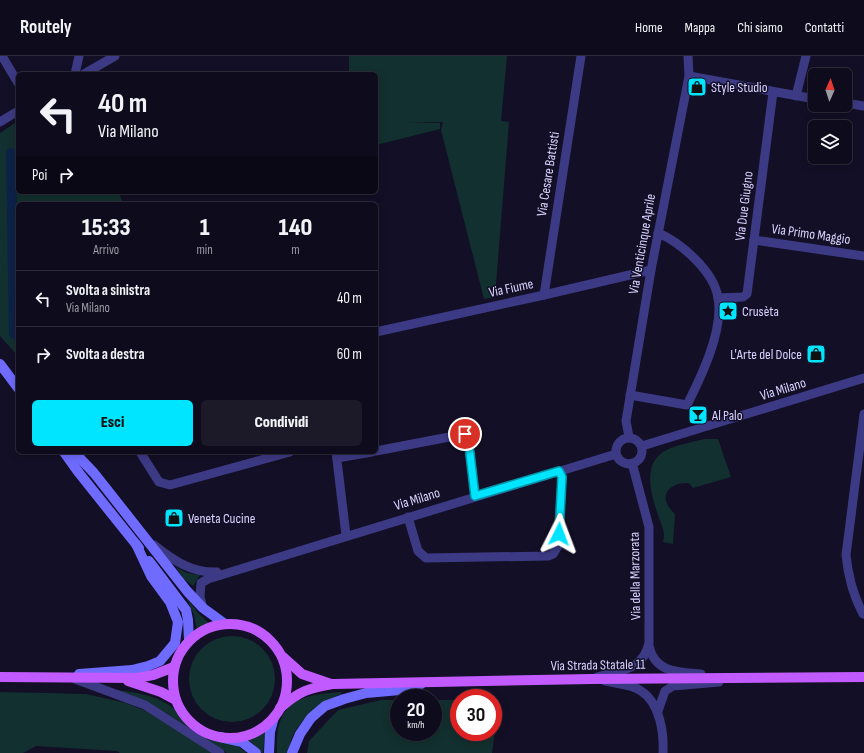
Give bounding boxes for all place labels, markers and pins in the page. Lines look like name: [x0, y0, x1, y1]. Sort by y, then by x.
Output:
shop icon: Style Studio: [686, 76, 708, 98]
place label: Style Studio: [711, 79, 768, 96]
place icon: Crusèta: [717, 300, 739, 322]
place label: Crusèta: [742, 303, 779, 320]
shop icon: L'Arte del Dolce: [805, 343, 827, 365]
place label: L'Arte del Dolce: [730, 346, 802, 363]
bar icon: Al Palo: [687, 404, 709, 426]
place label: Al Palo: [711, 407, 743, 424]
pin: [448, 417, 482, 451]
shop icon: Veneta Cucine: [163, 507, 185, 529]
place label: Veneta Cucine: [188, 510, 255, 527]

